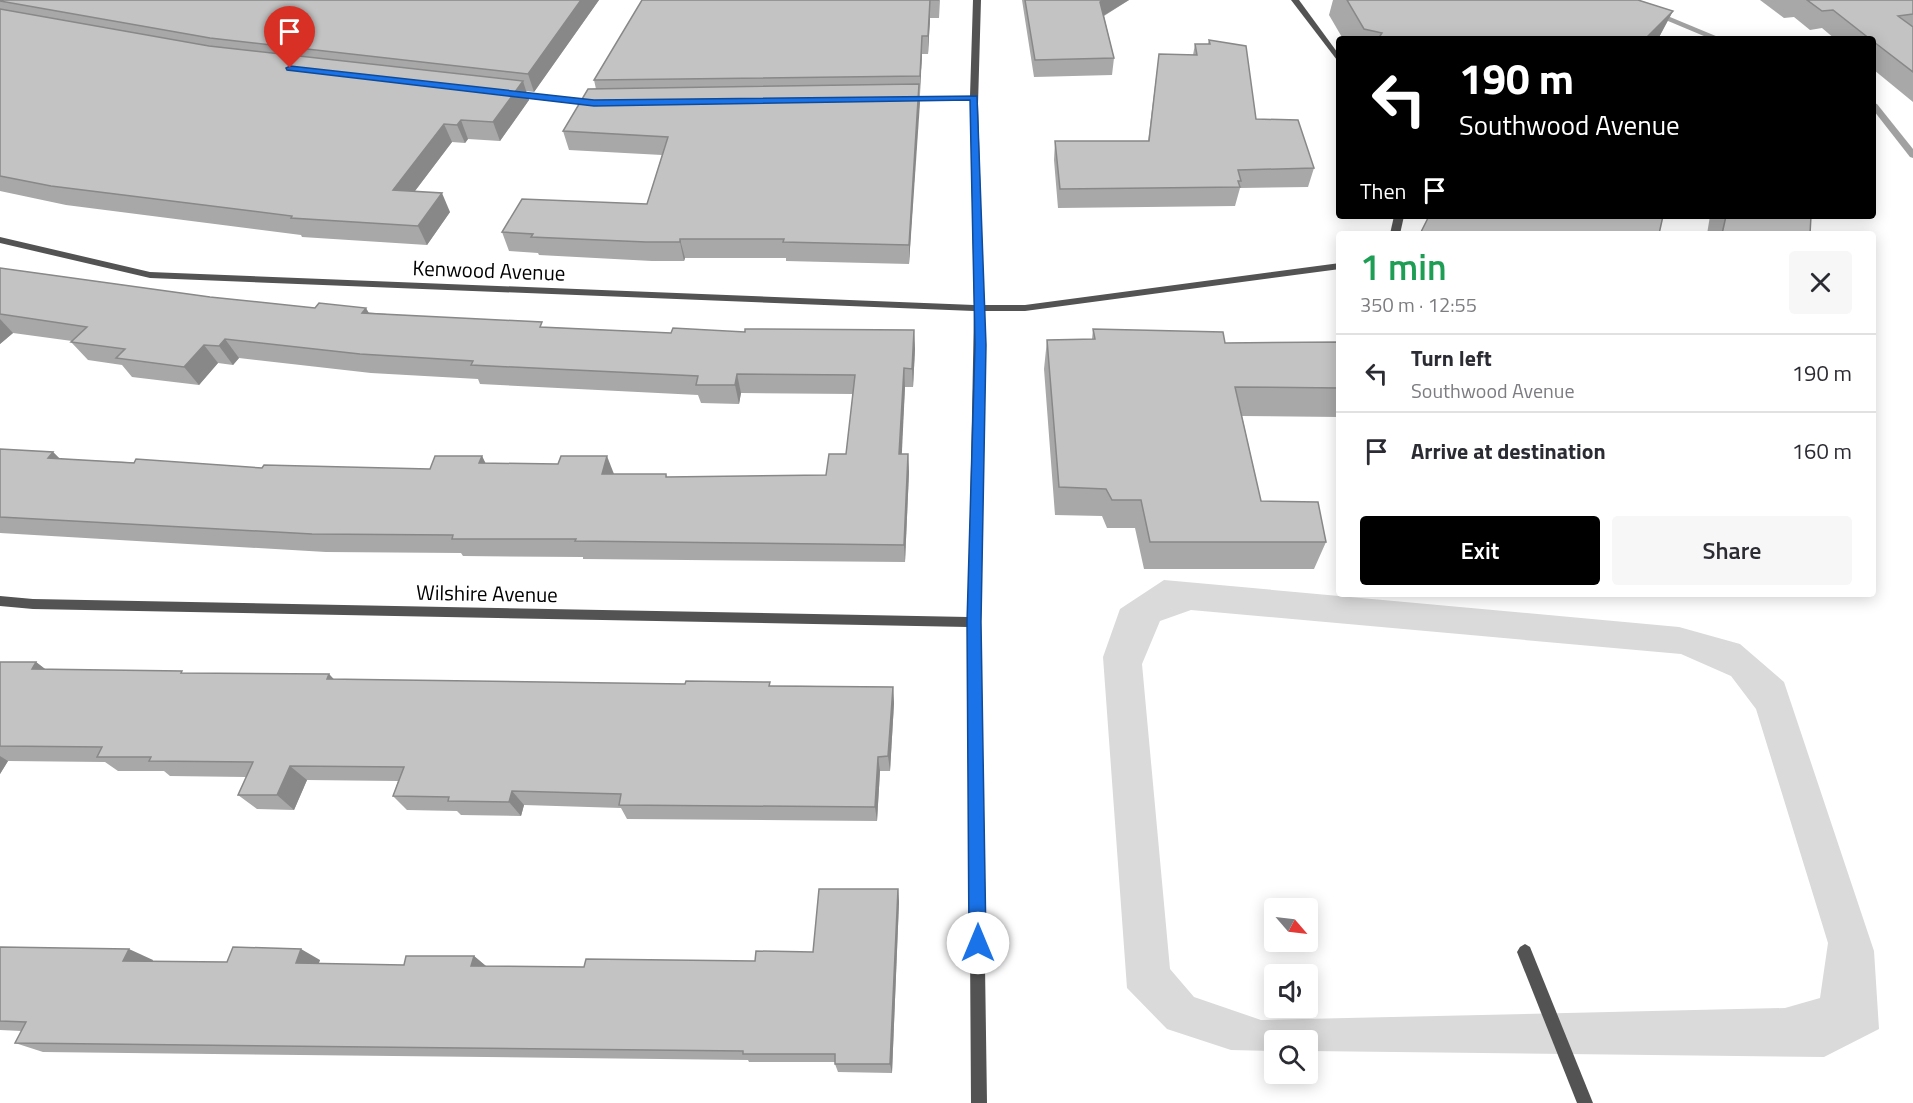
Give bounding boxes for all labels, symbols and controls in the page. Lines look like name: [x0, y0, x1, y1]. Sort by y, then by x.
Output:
pin: [264, 6, 315, 68]
icon: arrive: [273, 15, 306, 48]
text: 190 m: [1459, 46, 1574, 110]
icon: left: [1360, 60, 1438, 138]
text: Southwood Avenue: [1459, 104, 1680, 145]
text: Then: [1360, 174, 1406, 208]
icon: arrive: [1418, 174, 1451, 207]
text: 1 min: [1360, 239, 1447, 294]
street label: Kenwood Avenue: [412, 251, 566, 289]
button: close: [1789, 251, 1852, 314]
text: 350 m · 12:55: [1360, 289, 1477, 320]
text: Turn left: [1411, 341, 1492, 375]
text: 190 m: [1792, 356, 1852, 390]
icon: left: [1360, 357, 1393, 390]
text: Southwood Avenue: [1411, 375, 1574, 406]
text: Arrive at destination: [1411, 434, 1606, 468]
text: 160 m: [1792, 434, 1852, 468]
icon: arrive: [1360, 435, 1393, 468]
button: Exit: [1360, 516, 1600, 585]
button: Share: [1612, 516, 1852, 585]
street label: Wilshire Avenue: [416, 576, 558, 610]
north arrow: [1264, 898, 1318, 952]
map controls: [1264, 898, 1318, 1084]
position arrow: [946, 911, 1010, 975]
button: sound: [1264, 964, 1318, 1018]
button: search: [1264, 1030, 1318, 1084]

